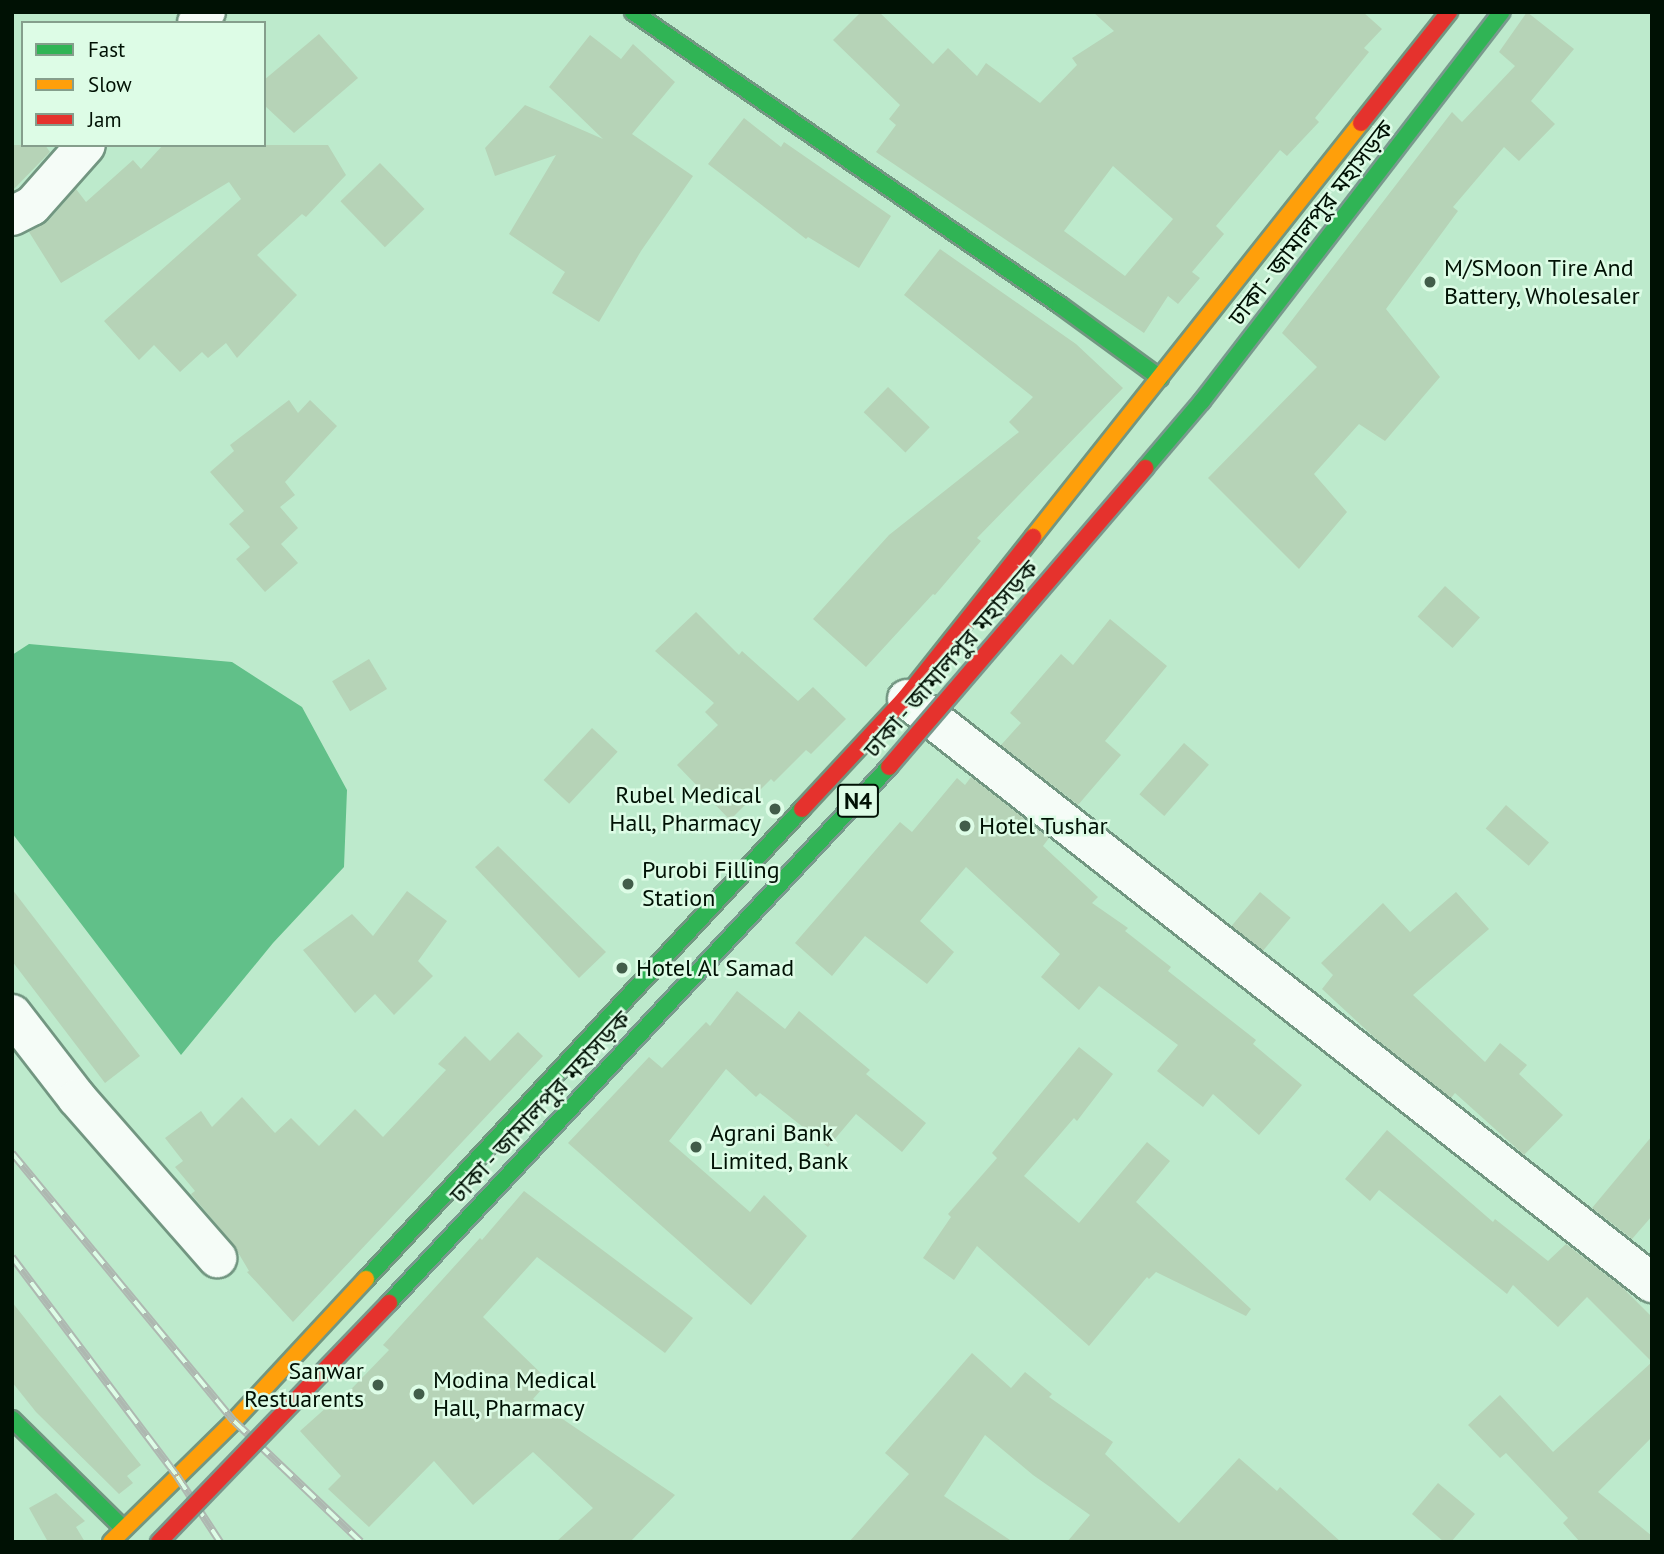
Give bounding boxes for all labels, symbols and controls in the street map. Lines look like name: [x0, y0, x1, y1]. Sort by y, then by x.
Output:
legend: [21, 21, 266, 147]
text: Fast: [88, 36, 125, 63]
text: Slow: [88, 71, 132, 98]
text: Jam: [88, 106, 122, 133]
street label: ঢাকা - জামালপুর মহাসড়ক: [1221, 113, 1401, 333]
place label: M/SMoon Tire And Battery, Wholesaler: [1444, 254, 1642, 310]
marker: M/SMoon Tire And Battery, Wholesaler: [1422, 274, 1438, 290]
street label: ঢাকা - জামালপুর মহাসড়ক: [856, 553, 1046, 765]
place label: Rubel Medical Hall, Pharmacy: [607, 781, 761, 837]
road number: N4: [835, 782, 881, 820]
marker: Rubel Medical Hall, Pharmacy: [767, 801, 783, 817]
place label: Hotel Tushar: [979, 812, 1109, 840]
marker: Hotel Tushar: [957, 818, 973, 834]
place label: Purobi Filling Station: [642, 856, 780, 912]
marker: Purobi Filling Station: [620, 876, 636, 892]
place label: Hotel Al Samad: [636, 954, 795, 982]
marker: Hotel Al Samad: [614, 960, 630, 976]
street label: ঢাকা - জামালপুর মহাসড়ক: [442, 1004, 638, 1210]
place label: Agrani Bank Limited, Bank: [710, 1119, 850, 1175]
marker: Agrani Bank Limited, Bank: [688, 1139, 704, 1155]
place label: Sanwar Restuarents: [244, 1357, 364, 1413]
place label: Modina Medical Hall, Pharmacy: [433, 1366, 596, 1422]
marker: Sanwar Restuarents: [370, 1377, 386, 1393]
marker: Modina Medical Hall, Pharmacy: [411, 1386, 427, 1402]

